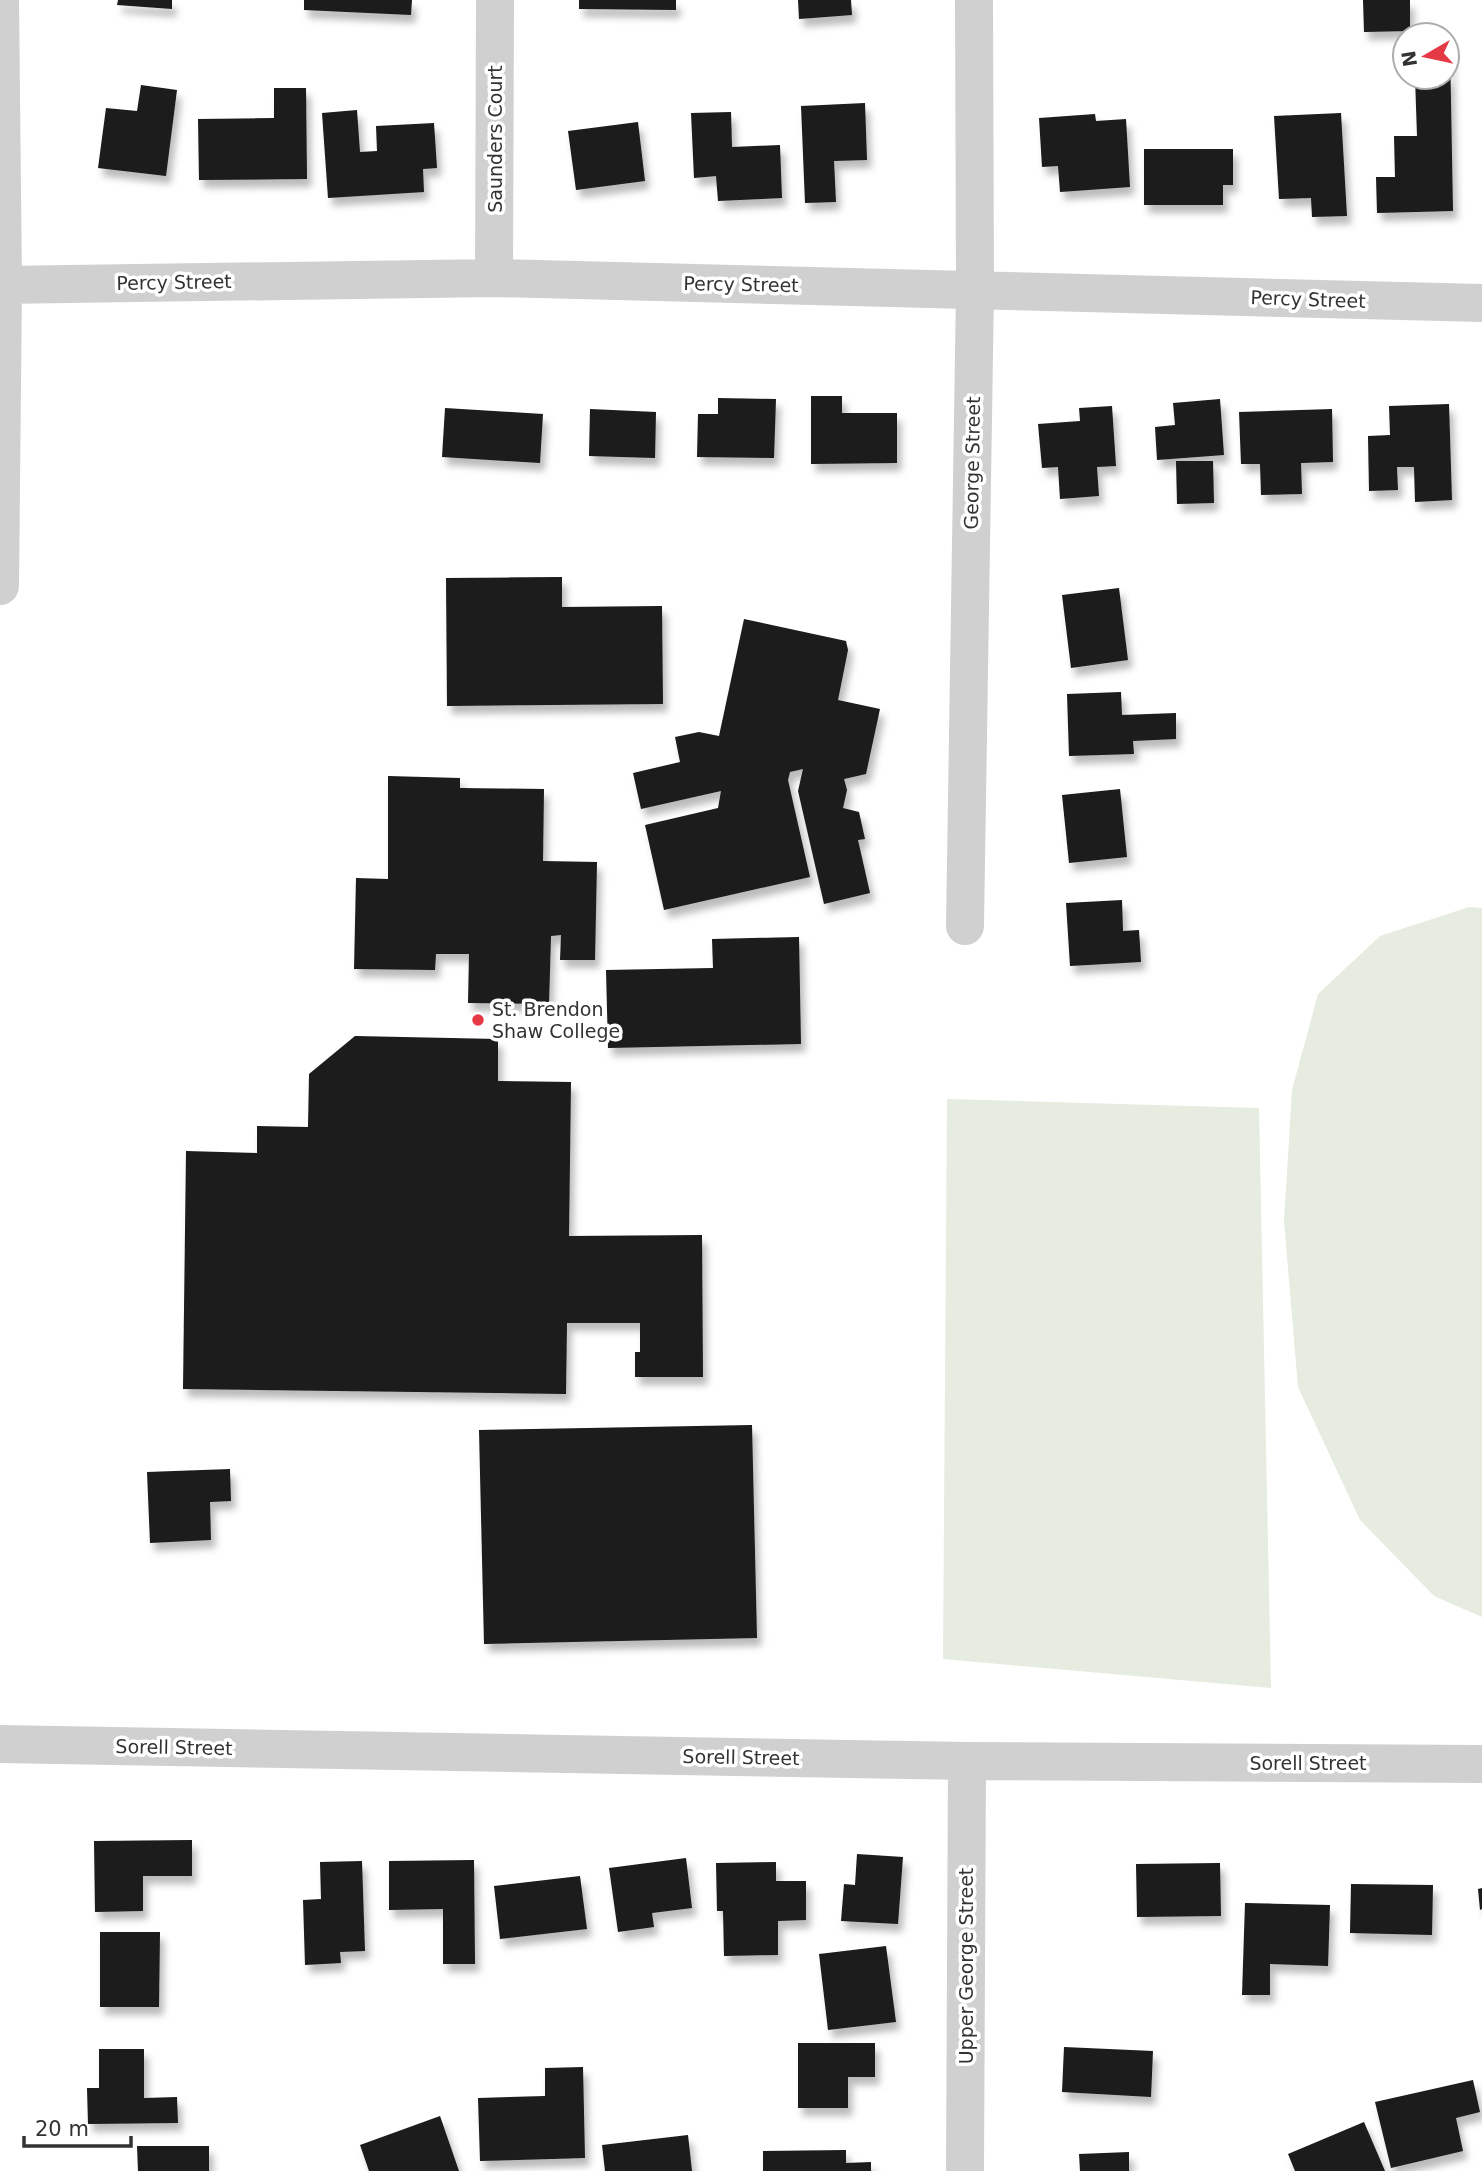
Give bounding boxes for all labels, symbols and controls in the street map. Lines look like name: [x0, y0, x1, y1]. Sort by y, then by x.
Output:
north arrow: [1391, 21, 1461, 91]
text: N: [1397, 49, 1421, 68]
street label: Saunders Court: [484, 65, 506, 213]
street label: Percy Street: [116, 270, 232, 294]
street label: Percy Street: [683, 272, 799, 296]
street label: Percy Street: [1250, 286, 1366, 312]
street label: George Street: [960, 396, 984, 530]
place label: St. Brendon Shaw College: [492, 998, 620, 1042]
marker: St. Brendon Shaw College: [470, 1012, 486, 1028]
street label: Sorell Street: [115, 1735, 233, 1759]
street label: Sorell Street: [682, 1745, 800, 1769]
street label: Sorell Street: [1249, 1752, 1367, 1774]
street label: Upper George Street: [955, 1868, 977, 2064]
scale bar: [24, 2104, 131, 2148]
text: 20 m: [35, 2117, 89, 2141]

